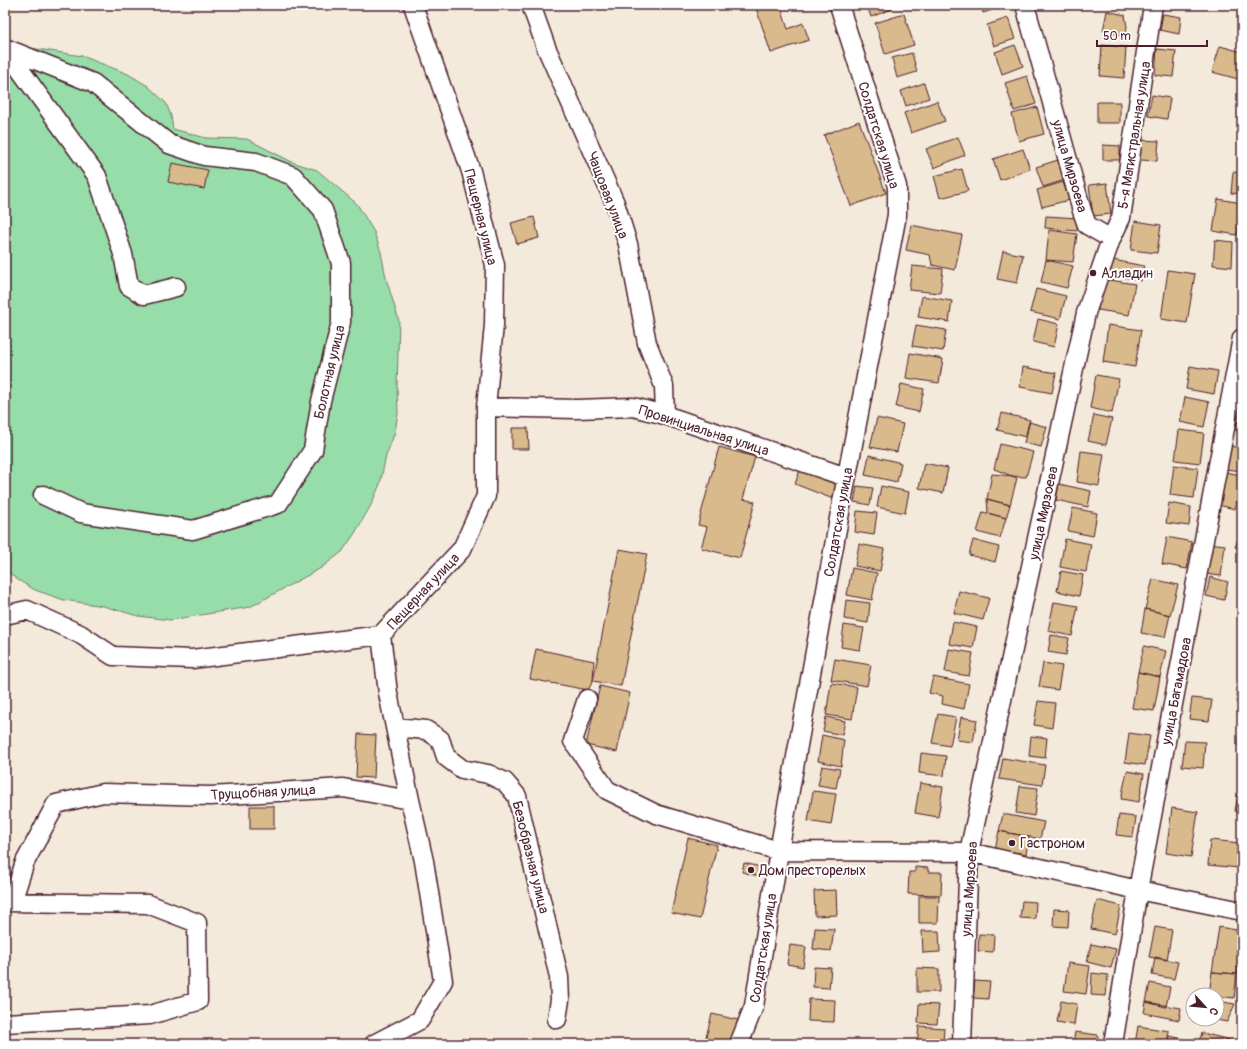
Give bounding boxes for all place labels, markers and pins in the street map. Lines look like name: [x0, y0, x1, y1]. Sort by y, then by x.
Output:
place label: Алладин: [1101, 265, 1153, 282]
marker: Алладин: [1088, 268, 1098, 278]
place label: Гастроном: [1020, 835, 1085, 852]
marker: Гастроном: [1007, 838, 1017, 848]
place label: Дом престорелых: [758, 862, 866, 879]
marker: Дом престорелых: [746, 865, 756, 875]

